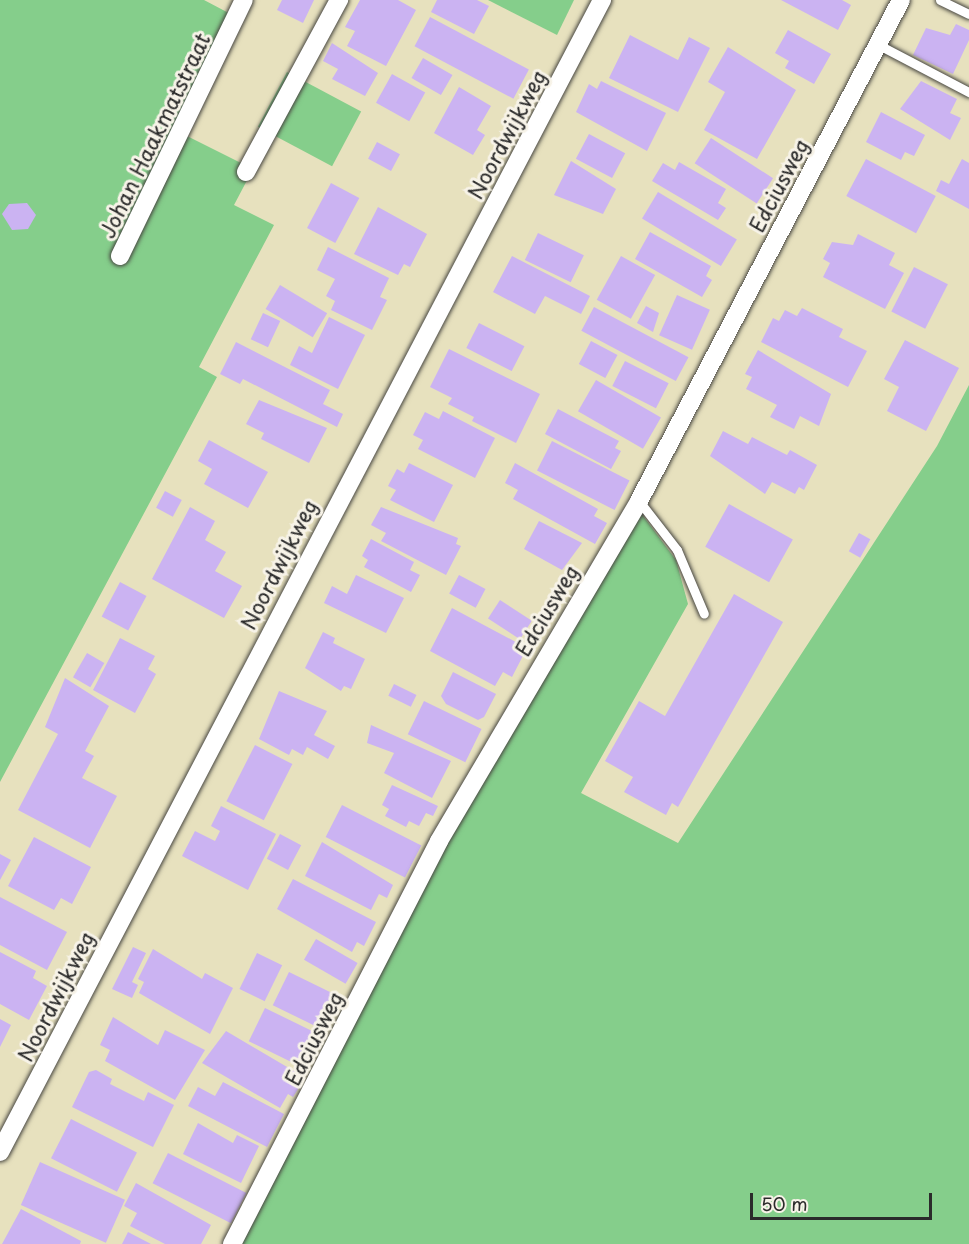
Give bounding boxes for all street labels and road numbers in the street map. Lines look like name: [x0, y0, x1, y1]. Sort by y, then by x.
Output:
street label: Johan Haakmatstraat: [94, 29, 214, 241]
street label: Noordwijkweg: [461, 65, 551, 203]
street label: Edciusweg: [743, 134, 813, 236]
street label: Noordwijkweg: [234, 495, 322, 633]
street label: Edciusweg: [509, 560, 583, 660]
street label: Noordwijkweg: [11, 927, 99, 1065]
street label: Edciusweg: [279, 987, 347, 1089]

